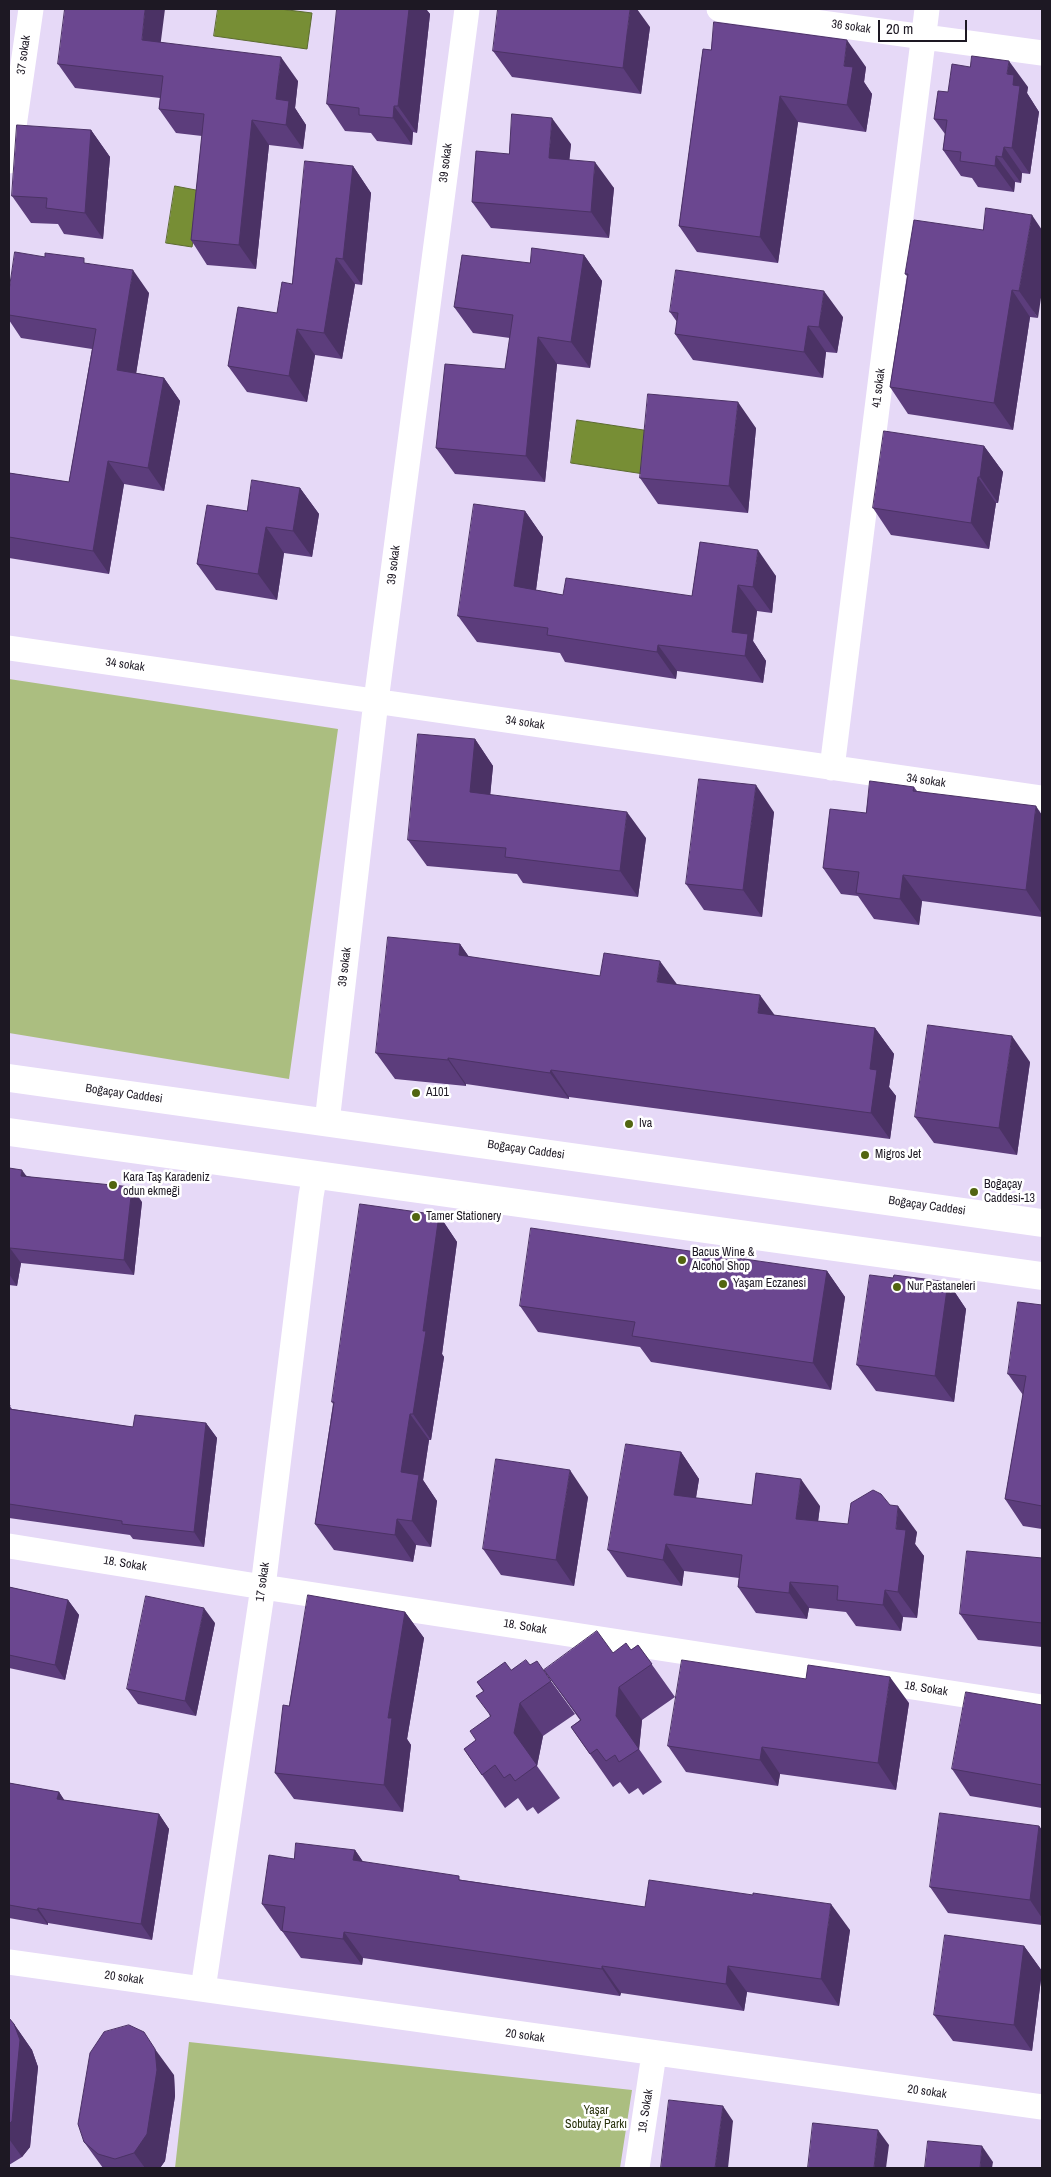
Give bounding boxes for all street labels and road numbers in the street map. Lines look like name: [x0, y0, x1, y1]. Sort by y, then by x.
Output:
street label: 36 sokak: [830, 17, 872, 37]
street label: 37 sokak: [14, 34, 34, 76]
street label: 39 sokak: [436, 143, 456, 183]
street label: 41 sokak: [869, 368, 889, 408]
street label: 39 sokak: [384, 545, 404, 585]
street label: 34 sokak: [104, 655, 146, 675]
street label: 34 sokak: [504, 713, 546, 733]
street label: 34 sokak: [905, 771, 947, 791]
street label: 39 sokak: [335, 947, 355, 987]
street label: Boğaçay Caddesi: [85, 1081, 163, 1107]
street label: Boğaçay Caddesi: [487, 1137, 565, 1163]
street label: Boğaçay Caddesi: [888, 1193, 966, 1219]
street label: 18. Sokak: [102, 1553, 148, 1575]
street label: 17 sokak: [253, 1561, 273, 1603]
street label: 18. Sokak: [502, 1616, 548, 1638]
street label: 18. Sokak: [903, 1678, 949, 1700]
street label: 20 sokak: [103, 1968, 145, 1988]
street label: 20 sokak: [504, 2026, 546, 2046]
street label: 20 sokak: [906, 2082, 948, 2102]
street label: 19. Sokak: [635, 2088, 657, 2134]

